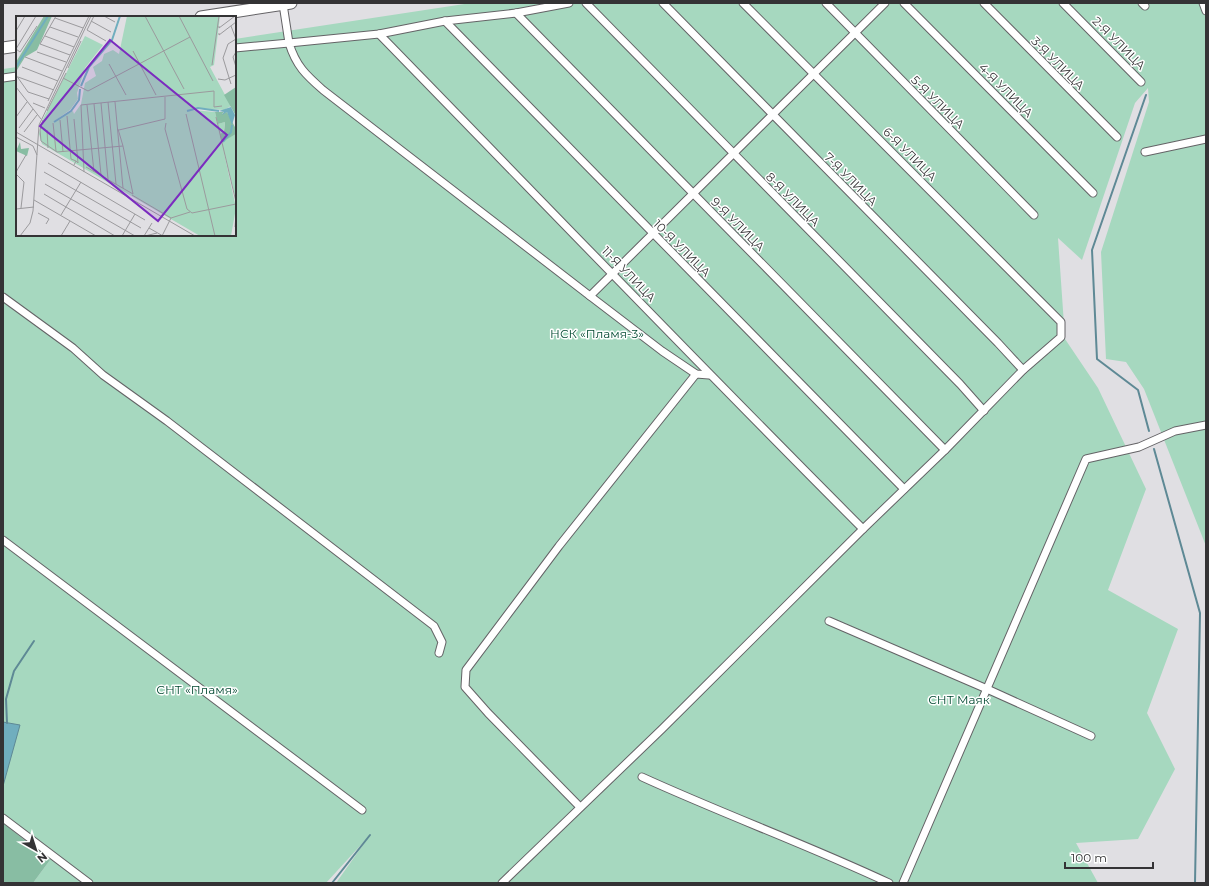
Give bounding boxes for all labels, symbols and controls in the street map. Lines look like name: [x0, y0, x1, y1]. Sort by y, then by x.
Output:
street label: 2-Я УЛИЦА: [1089, 13, 1149, 73]
inset map: [16, 16, 236, 236]
street label: 3-Я УЛИЦА: [1028, 33, 1088, 93]
street label: 4-Я УЛИЦА: [976, 60, 1036, 120]
street label: 5-Я УЛИЦА: [908, 72, 968, 132]
street label: 6-Я УЛИЦА: [880, 124, 940, 184]
street label: 7-Я УЛИЦА: [821, 149, 881, 209]
street label: 8-Я УЛИЦА: [763, 169, 823, 229]
street label: 9-Я УЛИЦА: [708, 194, 768, 254]
street label: 10-Я УЛИЦА: [650, 216, 714, 280]
street label: 11-Я УЛИЦА: [599, 243, 659, 305]
park label: НСК «Пламя-3»: [550, 326, 644, 341]
park label: СНТ «Пламя»: [156, 682, 238, 697]
park label: СНТ Маяк: [928, 692, 990, 707]
north arrow: [16, 830, 56, 870]
scale bar: [1065, 844, 1153, 870]
text: N: [34, 850, 50, 866]
text: 100 m: [1071, 850, 1107, 865]

